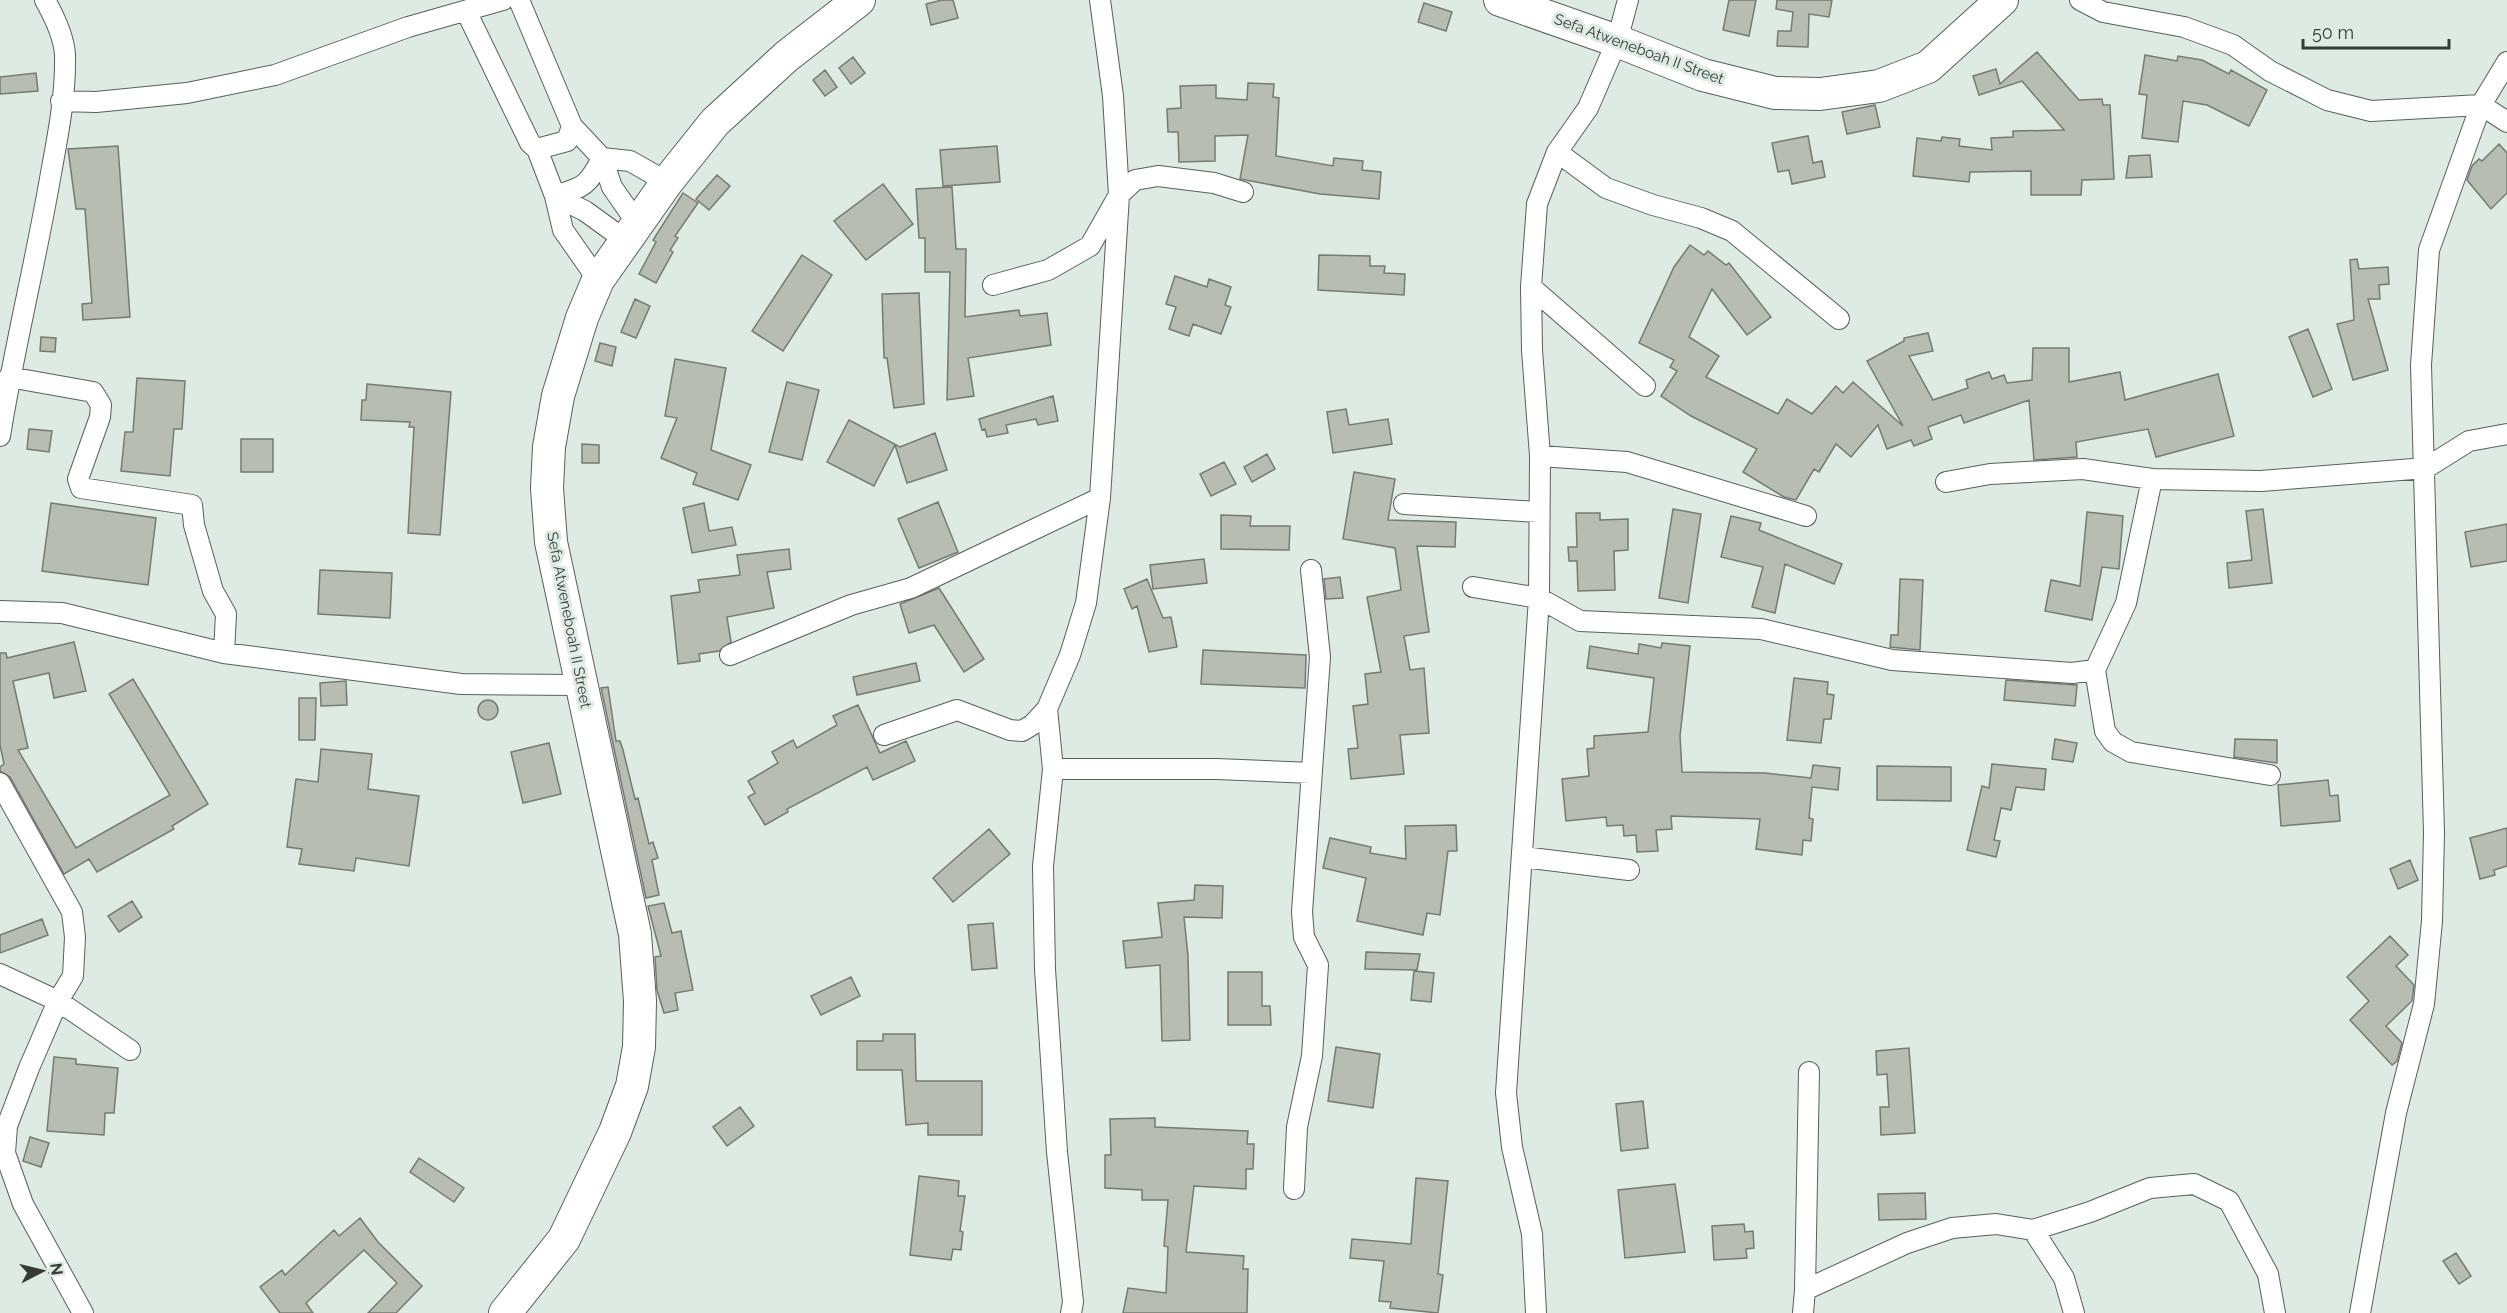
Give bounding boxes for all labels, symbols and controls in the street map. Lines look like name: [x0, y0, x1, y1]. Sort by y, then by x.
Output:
street label: Sefa Atweneboah II Street: [1552, 10, 1726, 88]
scale bar: [2303, 12, 2448, 50]
text: 50 m: [2312, 22, 2354, 43]
street label: Sefa Atweneboah II Street: [543, 530, 595, 710]
north arrow: [12, 1241, 72, 1301]
text: N: [46, 1262, 67, 1276]

